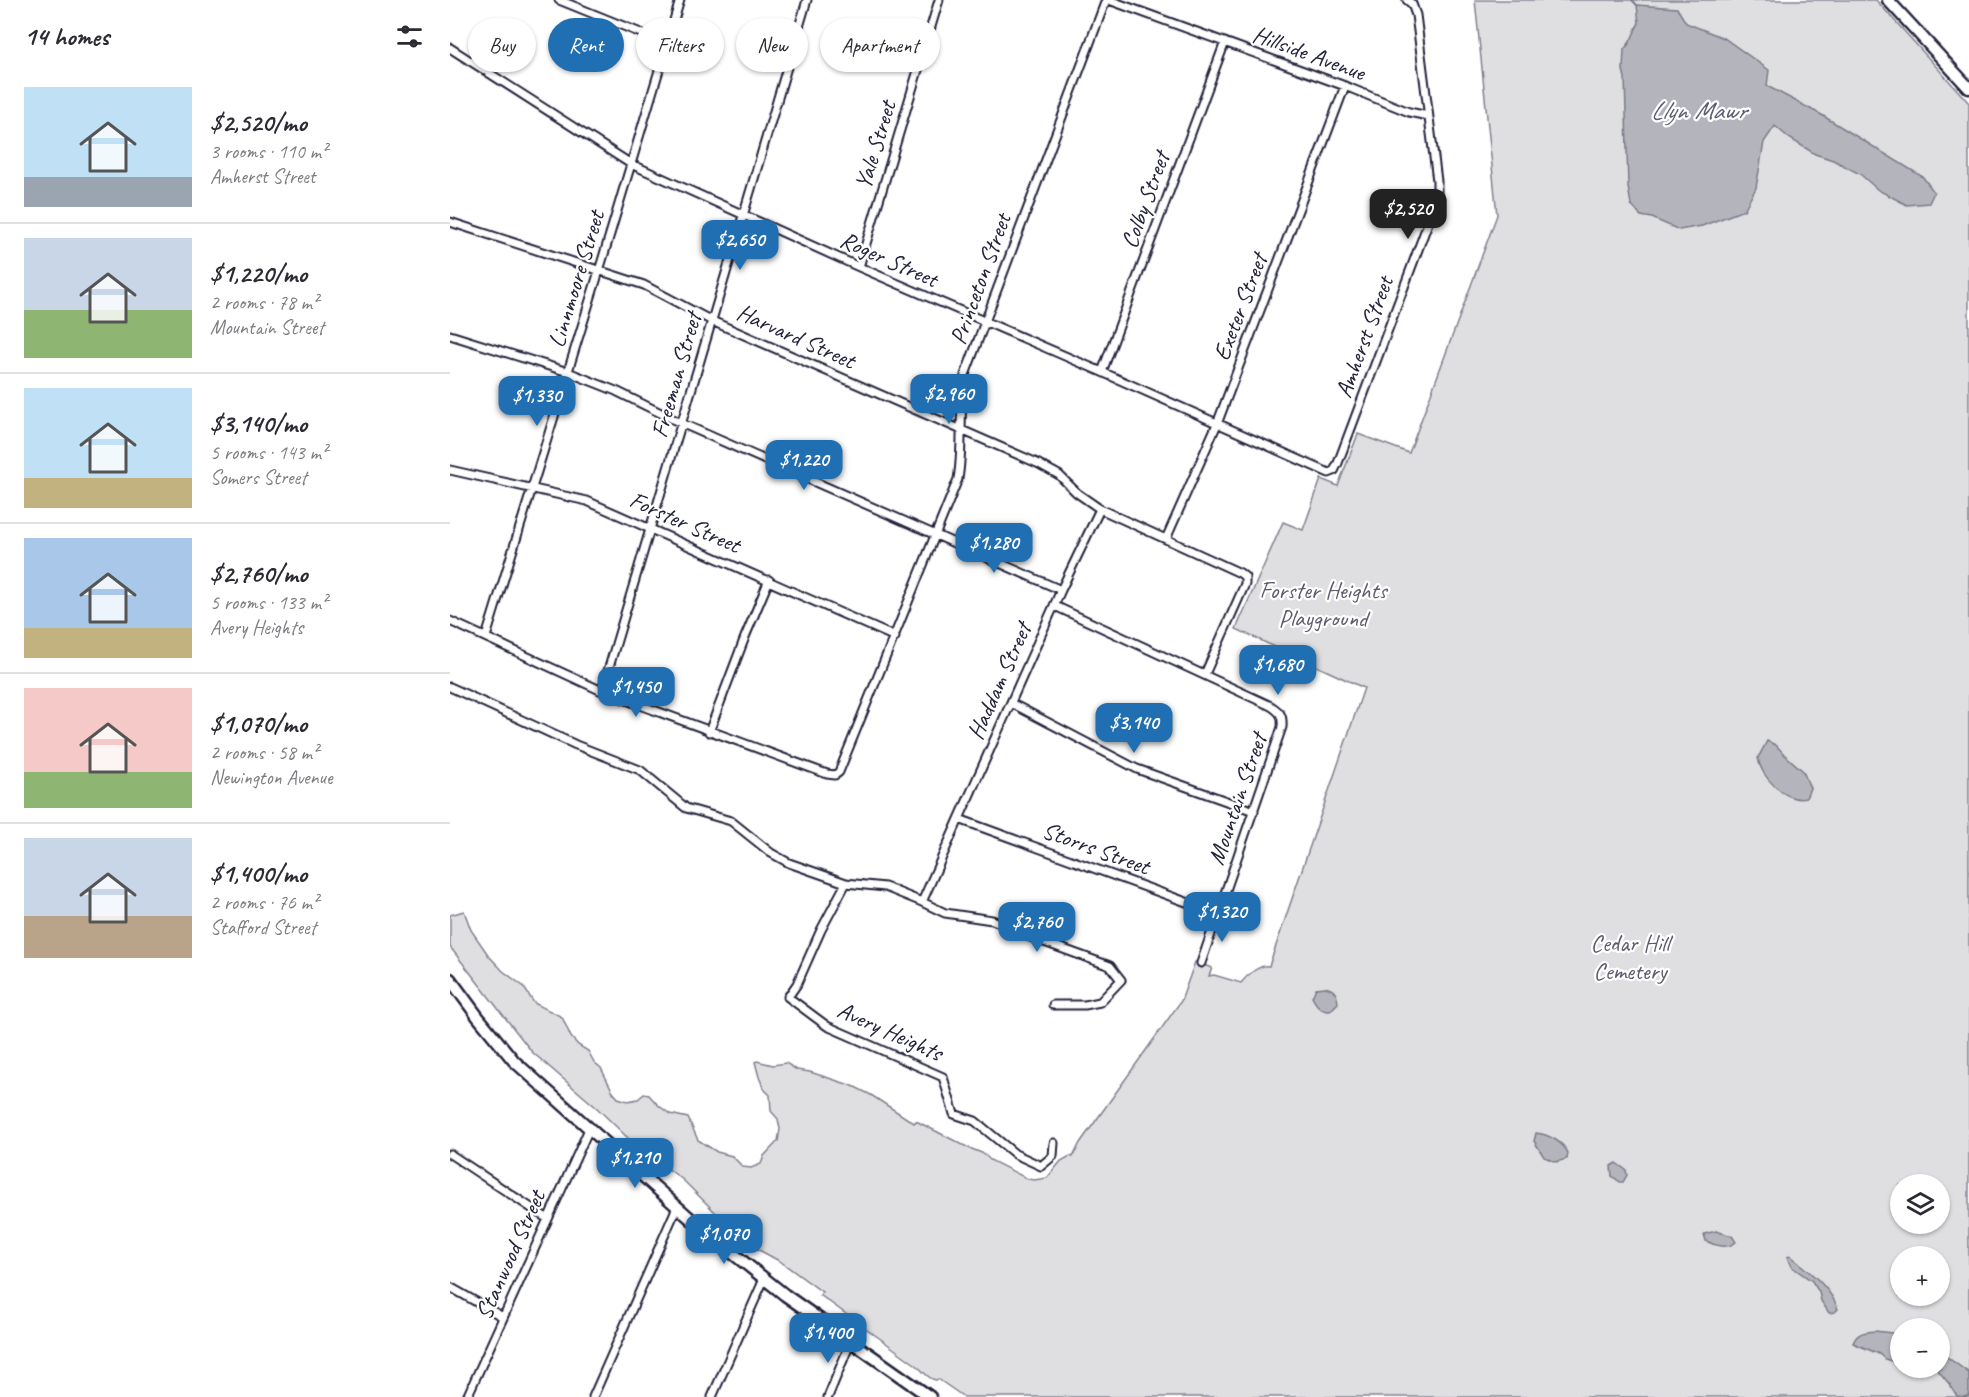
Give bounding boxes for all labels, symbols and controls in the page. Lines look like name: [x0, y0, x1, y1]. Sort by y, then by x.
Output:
chip: Buy: [468, 18, 536, 72]
chip: Rent: [548, 18, 624, 72]
chip: Filters: [636, 18, 724, 72]
chip: New: [736, 18, 808, 72]
chip: Apartment: [820, 18, 940, 72]
street label: Hillside Avenue: [1249, 19, 1371, 88]
text: 14 homes: [24, 20, 109, 53]
icon: filters: [393, 20, 426, 53]
water label: Llyn Mawr: [1650, 94, 1749, 127]
street label: Yale Street: [847, 95, 903, 193]
text: $2,520/mo: [210, 106, 307, 139]
icon: home: [72, 111, 144, 183]
text: 3 rooms · 110 m²: [210, 139, 327, 164]
street label: Colby Street: [1114, 145, 1177, 252]
text: Amherst Street: [210, 164, 315, 189]
pin: $2,520: [1359, 189, 1457, 240]
text: $2,520: [1384, 196, 1432, 221]
street label: Linnmoore Street: [541, 205, 612, 351]
street label: Princeton Street: [943, 208, 1018, 348]
pin: $2,650: [691, 220, 789, 271]
street label: Roger Street: [836, 224, 944, 295]
text: $2,650: [715, 227, 765, 252]
street label: Exeter Street: [1206, 247, 1275, 364]
text: $1,220/mo: [210, 257, 307, 290]
icon: home: [72, 262, 144, 334]
street label: Amherst Street: [1328, 270, 1400, 402]
text: 2 rooms · 78 m²: [210, 290, 318, 315]
street label: Harvard Street: [732, 297, 861, 376]
street label: Freeman Street: [644, 306, 709, 441]
text: Mountain Street: [210, 315, 324, 340]
pin: $2,960: [900, 374, 998, 425]
pin: $1,330: [488, 376, 586, 427]
text: $2,960: [924, 381, 974, 406]
text: $1,330: [513, 383, 561, 408]
text: $3,140/mo: [210, 407, 307, 440]
icon: home: [72, 412, 144, 484]
text: 5 rooms · 143 m²: [210, 440, 327, 465]
pin: $1,220: [755, 440, 853, 491]
text: $1,220: [780, 447, 828, 472]
text: Somers Street: [210, 465, 307, 490]
street label: Forster Street: [625, 484, 747, 560]
pin: $1,280: [945, 523, 1043, 574]
text: $1,280: [970, 530, 1018, 555]
text: $2,760/mo: [210, 557, 307, 590]
icon: home: [72, 562, 144, 634]
park label: Forster Heights Playground: [1259, 575, 1388, 633]
text: 5 rooms · 133 m²: [210, 590, 327, 615]
text: Avery Heights: [210, 615, 303, 640]
street label: Haddam Street: [960, 615, 1039, 744]
pin: $1,680: [1229, 645, 1327, 696]
text: $1,680: [1253, 652, 1303, 677]
pin: $1,450: [587, 667, 685, 718]
text: $1,450: [612, 674, 660, 699]
pin: $3,140: [1085, 703, 1183, 754]
text: $1,070/mo: [210, 707, 307, 740]
text: $3,140: [1110, 710, 1158, 735]
icon: home: [72, 712, 144, 784]
street label: Mountain Street: [1201, 727, 1274, 868]
text: 2 rooms · 58 m²: [210, 740, 318, 765]
text: Newington Avenue: [210, 765, 332, 790]
street label: Storrs Street: [1038, 815, 1156, 882]
text: $1,400/mo: [210, 857, 307, 890]
icon: home: [72, 862, 144, 934]
text: 2 rooms · 76 m²: [210, 890, 318, 915]
pin: $1,320: [1173, 892, 1271, 943]
text: $1,320: [1198, 899, 1246, 924]
pin: $2,760: [988, 902, 1086, 953]
text: $2,760: [1012, 909, 1062, 934]
text: Stafford Street: [210, 915, 316, 940]
park label: Cedar Hill Cemetery: [1591, 928, 1673, 986]
street label: Avery Heights: [833, 995, 950, 1069]
pin: $1,210: [586, 1138, 684, 1189]
text: $1,210: [611, 1145, 659, 1170]
map controls: [1890, 1174, 1950, 1378]
button: layers: [1890, 1174, 1950, 1234]
street label: Stanwood Street: [468, 1184, 553, 1324]
pin: $1,070: [675, 1214, 773, 1265]
text: $1,070: [700, 1221, 748, 1246]
button: +: [1890, 1246, 1950, 1306]
pin: $1,400: [779, 1313, 877, 1364]
button: −: [1890, 1318, 1950, 1378]
text: $1,400: [804, 1320, 852, 1345]

